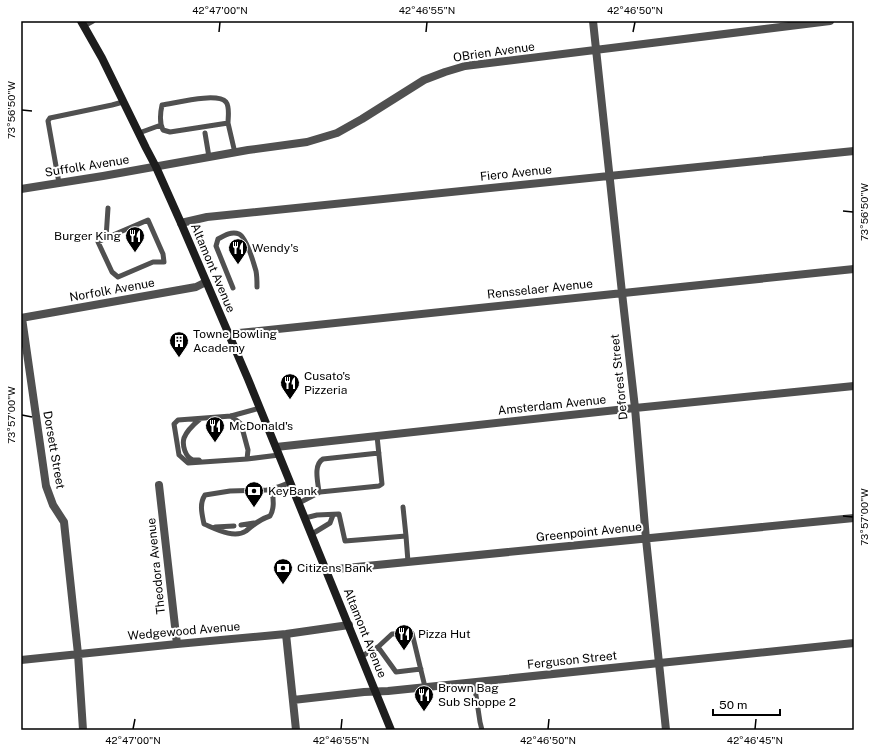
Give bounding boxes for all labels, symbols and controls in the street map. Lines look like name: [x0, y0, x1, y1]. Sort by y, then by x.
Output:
text: 42°47'00"N: [192, 4, 248, 16]
text: 42°46'55"N: [399, 4, 455, 16]
text: 42°46'50"N: [607, 4, 663, 16]
street label: OBrien Avenue: [452, 39, 536, 65]
text: 73°56'50"W: [5, 80, 17, 139]
street label: Suffolk Avenue: [44, 152, 130, 180]
street label: Fiero Avenue: [479, 162, 553, 184]
text: 73°56'50"W: [858, 182, 870, 241]
street label: Altamont Avenue: [188, 221, 238, 315]
restaurant icon: Burger King: [124, 225, 146, 253]
place label: Burger King: [54, 229, 121, 243]
restaurant icon: Wendy's: [227, 237, 249, 265]
place label: Wendy's: [252, 241, 298, 255]
street label: Norfolk Avenue: [68, 276, 156, 304]
street label: Rensselaer Avenue: [486, 276, 594, 302]
place label: Towne Bowling Academy: [193, 327, 277, 355]
building icon: Towne Bowling Academy: [168, 330, 190, 358]
street label: Deforest Street: [607, 333, 630, 421]
place label: Cusato's Pizzeria: [304, 369, 350, 397]
restaurant icon: Cusato's Pizzeria: [279, 372, 301, 400]
text: 73°57'00"W: [5, 386, 17, 444]
street label: Amsterdam Avenue: [497, 392, 607, 418]
street label: Dorsett Street: [40, 410, 68, 490]
restaurant icon: McDonald's: [204, 415, 226, 443]
place label: McDonald's: [229, 419, 293, 433]
bank icon: KeyBank: [243, 480, 265, 508]
place label: KeyBank: [268, 484, 318, 498]
text: 73°57'00"W: [858, 488, 870, 546]
street label: Theodora Avenue: [144, 517, 168, 615]
street label: Greenpoint Avenue: [535, 519, 643, 545]
bank icon: Citizens Bank: [272, 557, 294, 585]
place label: Citizens Bank: [297, 561, 373, 575]
street label: Altamont Avenue: [341, 586, 389, 680]
street label: Wedgewood Avenue: [127, 619, 241, 643]
restaurant icon: Pizza Hut: [393, 623, 415, 651]
place label: Pizza Hut: [418, 627, 471, 641]
street label: Ferguson Street: [526, 648, 618, 672]
place label: Brown Bag Sub Shoppe 2: [438, 681, 516, 709]
restaurant icon: Brown Bag Sub Shoppe 2: [413, 684, 435, 712]
scale bar: [713, 691, 780, 717]
text: 50 m: [719, 698, 747, 712]
text: 42°47'00"N: [105, 734, 161, 746]
text: 42°46'55"N: [313, 734, 369, 746]
text: 42°46'50"N: [520, 734, 576, 746]
text: 42°46'45"N: [727, 734, 783, 746]

